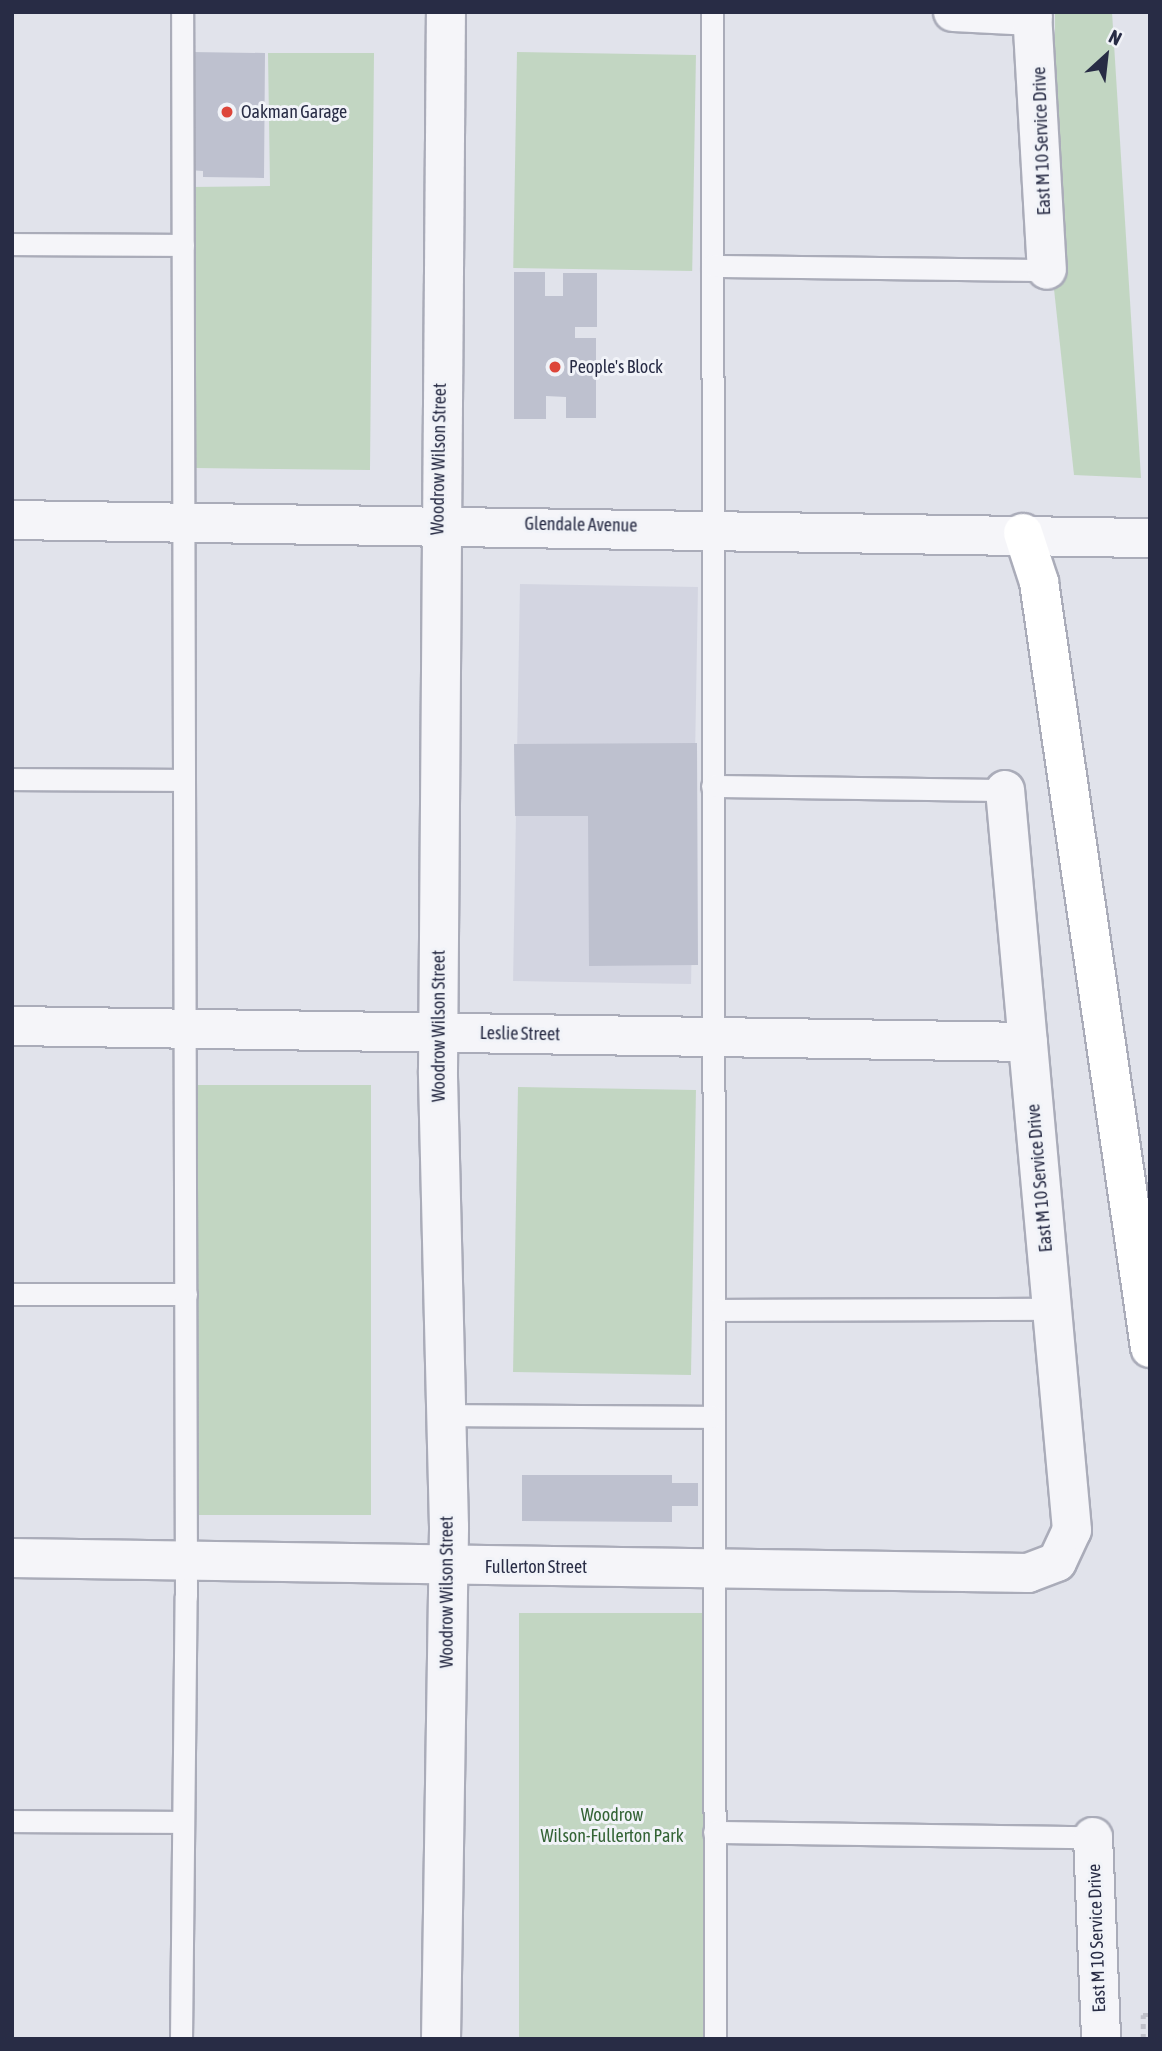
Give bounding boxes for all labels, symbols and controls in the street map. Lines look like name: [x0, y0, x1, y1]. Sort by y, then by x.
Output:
north arrow: [1071, 21, 1141, 91]
text: N: [1106, 25, 1126, 50]
street label: East M 10 Service Drive: [1029, 66, 1055, 216]
place label: Oakman Garage: [241, 101, 347, 123]
marker: Oakman Garage: [219, 104, 235, 120]
place label: People's Block: [569, 356, 663, 378]
marker: People's Block: [547, 359, 563, 375]
street label: Woodrow Wilson Street: [427, 383, 451, 535]
street label: Glendale Avenue: [524, 513, 638, 537]
street label: Woodrow Wilson Street: [428, 950, 450, 1102]
street label: Leslie Street: [480, 1022, 560, 1046]
street label: East M 10 Service Drive: [1023, 1103, 1057, 1253]
street label: Woodrow Wilson Street: [436, 1516, 458, 1668]
street label: Fullerton Street: [485, 1556, 587, 1578]
park label: Woodrow Wilson-Fullerton Park: [540, 1805, 684, 1848]
street label: East M 10 Service Drive: [1084, 1863, 1110, 2013]

